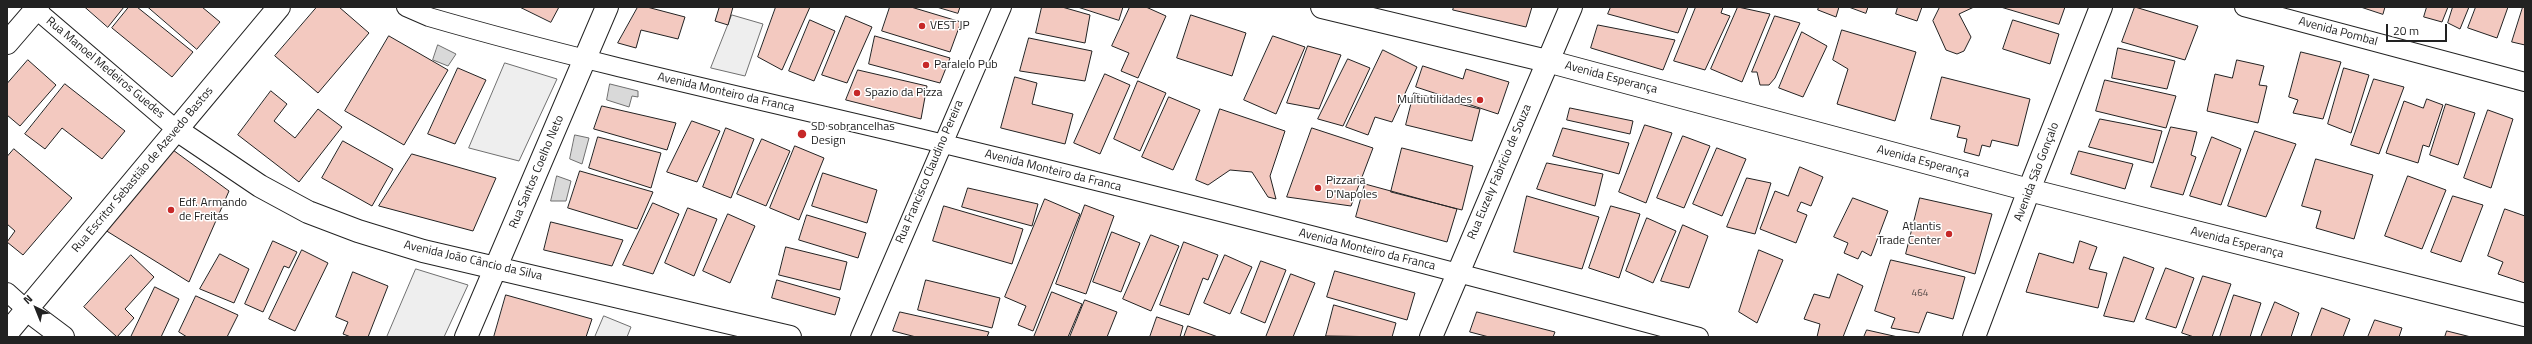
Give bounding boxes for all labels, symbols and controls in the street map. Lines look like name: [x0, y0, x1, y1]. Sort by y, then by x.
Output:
street label: Rua Manoel Medeiros Guedes: [43, 14, 167, 122]
street label: Avenida Pombal: [2297, 15, 2379, 49]
scale bar: [2388, 16, 2449, 42]
place label: VEST JP: [930, 19, 970, 33]
marker: VEST JP: [917, 21, 927, 31]
text: 20 m: [2393, 21, 2419, 40]
place label: Paralelo Pub: [934, 58, 998, 72]
street label: Avenida Esperança: [1563, 59, 1659, 97]
marker: Paralelo Pub: [921, 60, 931, 70]
street label: Avenida Monteiro da Franca: [656, 70, 796, 116]
street label: Rua Escritor Sebastião de Azevedo Bastos: [69, 84, 217, 256]
place label: Spazio da Pizza: [865, 86, 943, 100]
marker: Spazio da Pizza: [852, 88, 862, 98]
place label: Multiutilidades: [1397, 93, 1472, 107]
marker: Multiutilidades: [1475, 95, 1485, 105]
street label: Rua Francisco Claudino Pereira: [893, 98, 967, 246]
street label: Rua Euzely Fabrício de Souza: [1465, 102, 1535, 242]
street label: Rua Santos Coelho Neto: [507, 113, 567, 231]
place label: SD sobrancelhas Design: [811, 120, 895, 148]
street label: Avenida São Gonçalo: [2012, 121, 2062, 223]
marker: SD sobrancelhas Design: [796, 128, 808, 140]
street label: Avenida Esperança: [1875, 143, 1971, 181]
street label: Avenida Monteiro da Franca: [983, 147, 1123, 195]
place label: Pizzaria D'Napoles: [1326, 174, 1377, 202]
marker: Pizzaria D'Napoles: [1313, 183, 1323, 193]
place label: Edf. Armando de Freitas: [179, 196, 247, 224]
marker: Edf. Armando de Freitas: [166, 205, 176, 215]
place label: Atlantis Trade Center: [1877, 220, 1941, 248]
street label: Avenida Esperança: [2189, 225, 2285, 261]
street label: Avenida Monteiro da Franca: [1297, 226, 1437, 274]
marker: Atlantis Trade Center: [1944, 229, 1954, 239]
street label: Avenida João Câncio da Silva: [402, 238, 544, 284]
north arrow: [16, 288, 56, 328]
house number: 464: [1912, 288, 1928, 300]
text: N: [20, 291, 36, 308]

